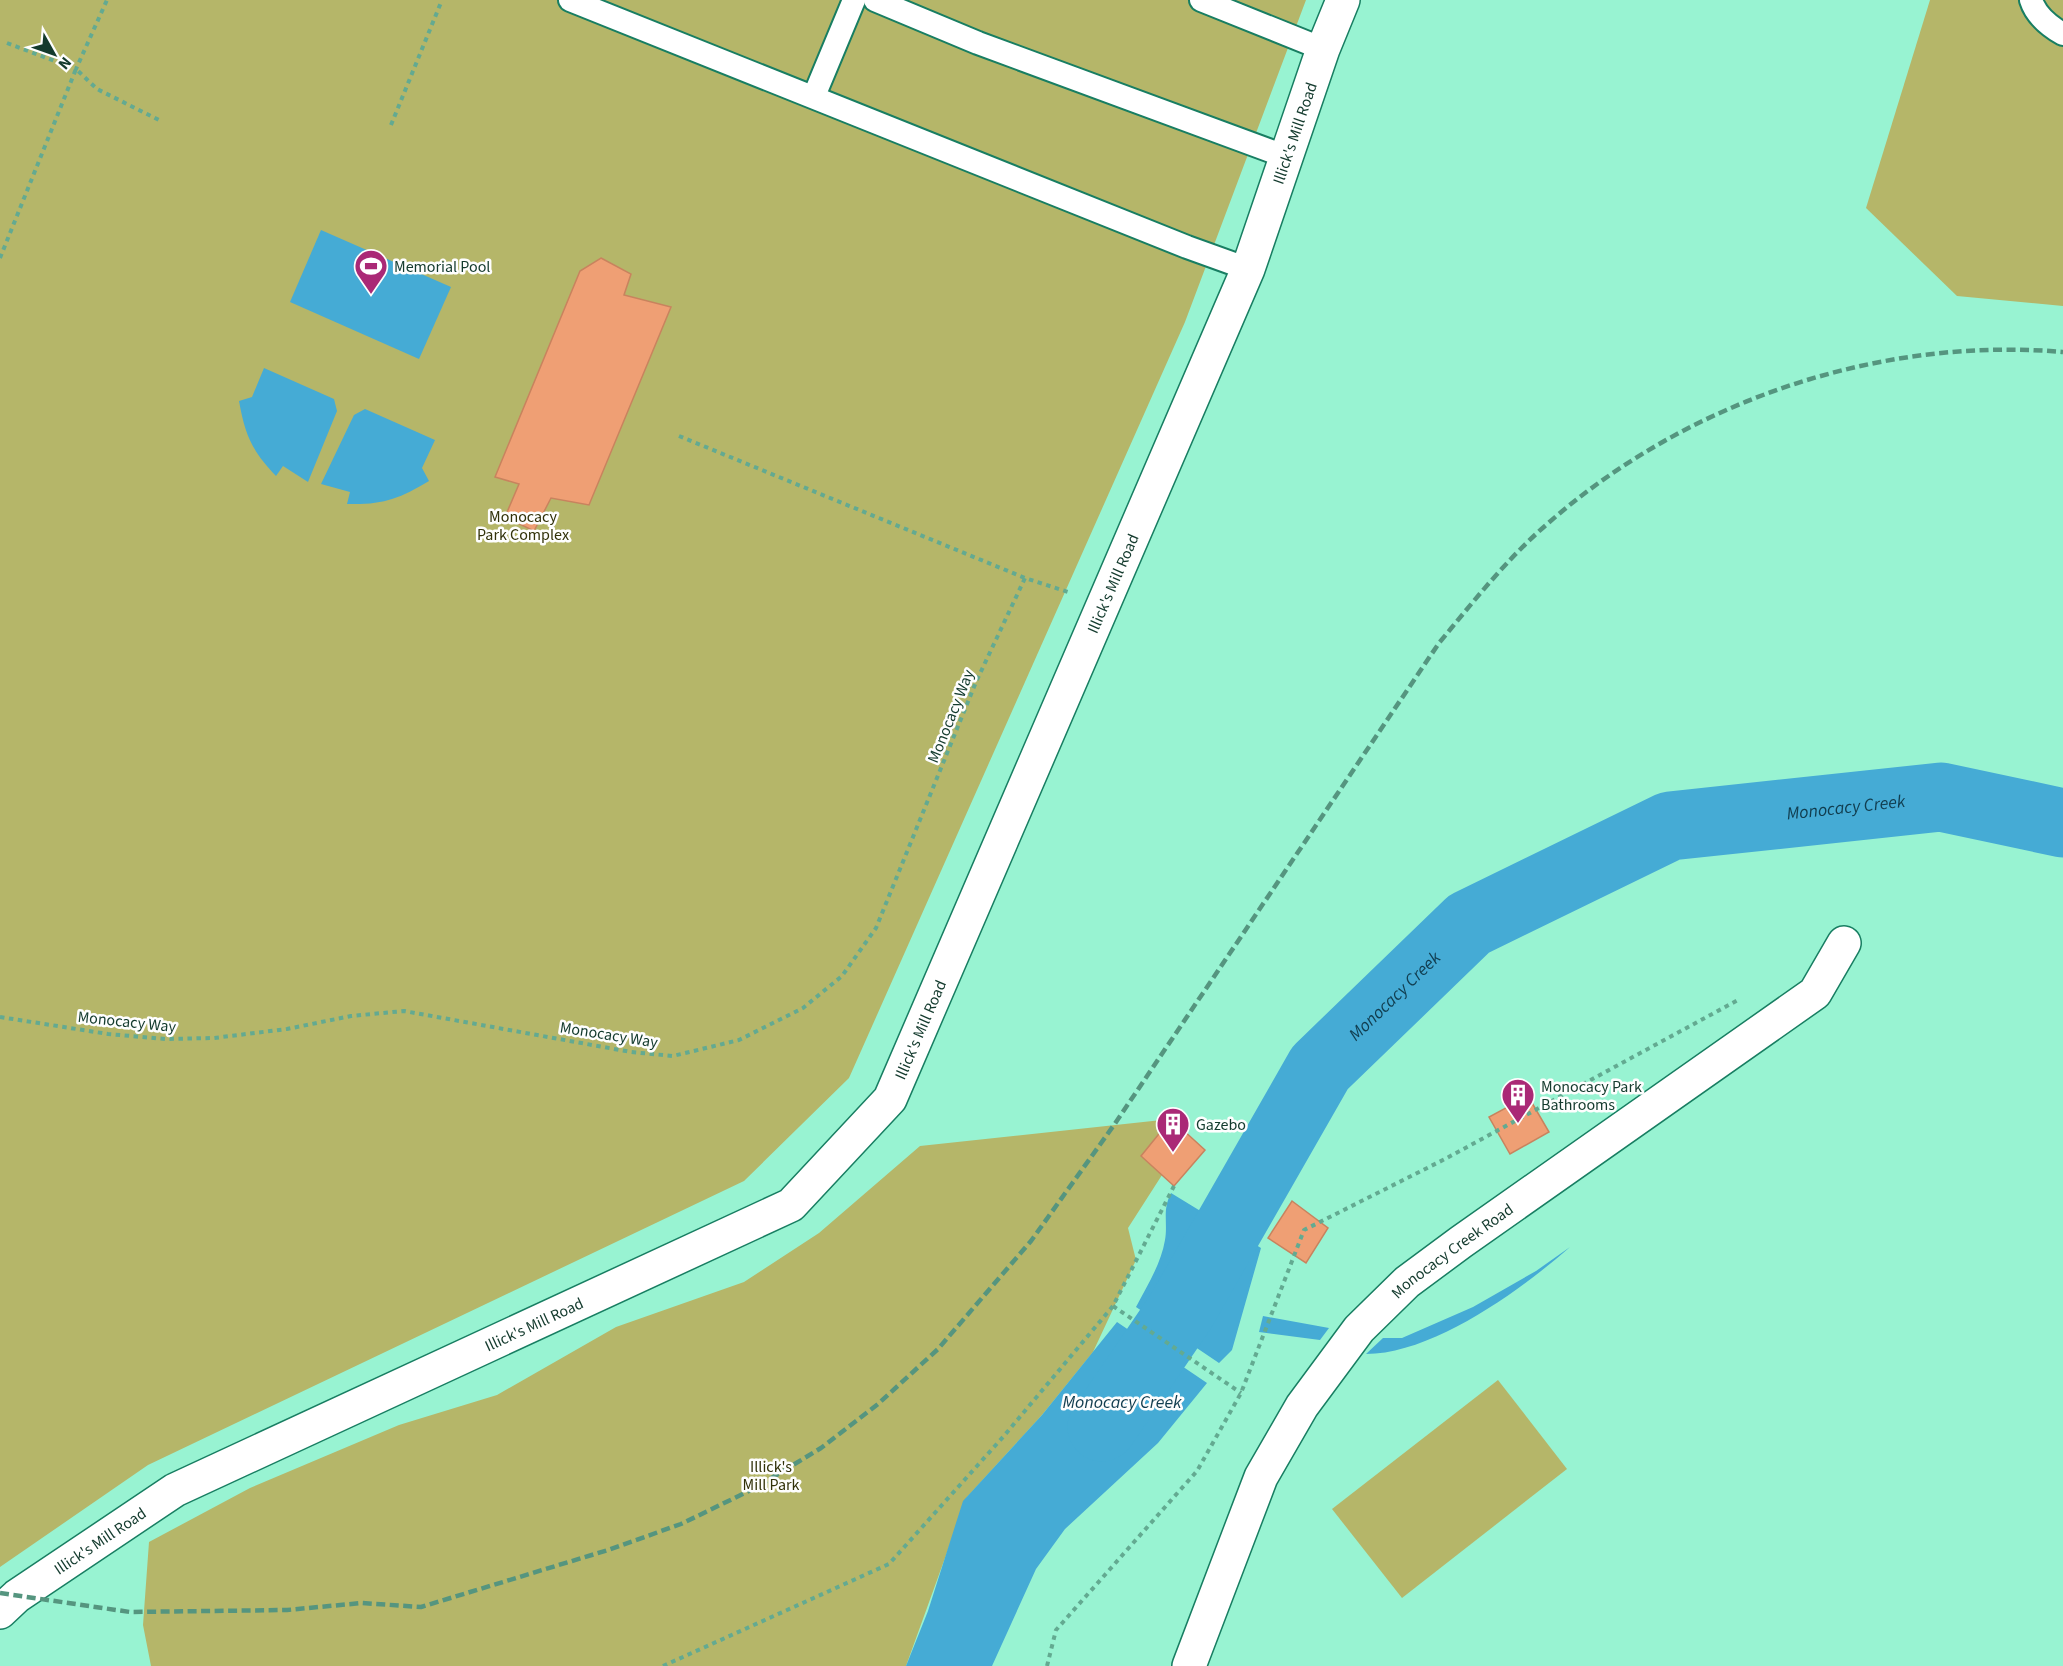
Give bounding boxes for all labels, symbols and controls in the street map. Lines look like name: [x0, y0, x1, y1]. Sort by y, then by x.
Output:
north arrow: [24, 24, 84, 84]
text: N: [53, 52, 77, 74]
street label: Illick's Mill Road: [1268, 79, 1323, 187]
sports icon: Memorial Pool: [353, 248, 389, 295]
place label: Memorial Pool: [394, 256, 490, 278]
park label: Monocacy Park Complex: [477, 506, 569, 546]
street label: Illick's Mill Road: [1082, 530, 1145, 637]
street label: Monocacy Way: [922, 666, 980, 766]
water label: Monocacy Creek: [1785, 789, 1907, 826]
water label: Monocacy Creek: [1343, 946, 1447, 1047]
street label: Illick's Mill Road: [890, 977, 952, 1083]
street label: Monocacy Way: [77, 1006, 178, 1038]
street label: Monocacy Way: [558, 1016, 660, 1054]
place label: Monocacy Park Bathrooms: [1541, 1076, 1642, 1116]
building icon: Monocacy Park Bathrooms: [1500, 1077, 1536, 1124]
building icon: Gazebo: [1155, 1106, 1191, 1153]
place label: Gazebo: [1196, 1114, 1246, 1136]
street label: Monocacy Creek Road: [1387, 1199, 1518, 1304]
street label: Illick's Mill Road: [481, 1293, 587, 1357]
water label: Monocacy Creek: [1062, 1390, 1182, 1415]
park label: Illick's Mill Park: [743, 1456, 799, 1496]
street label: Illick's Mill Road: [50, 1503, 151, 1580]

